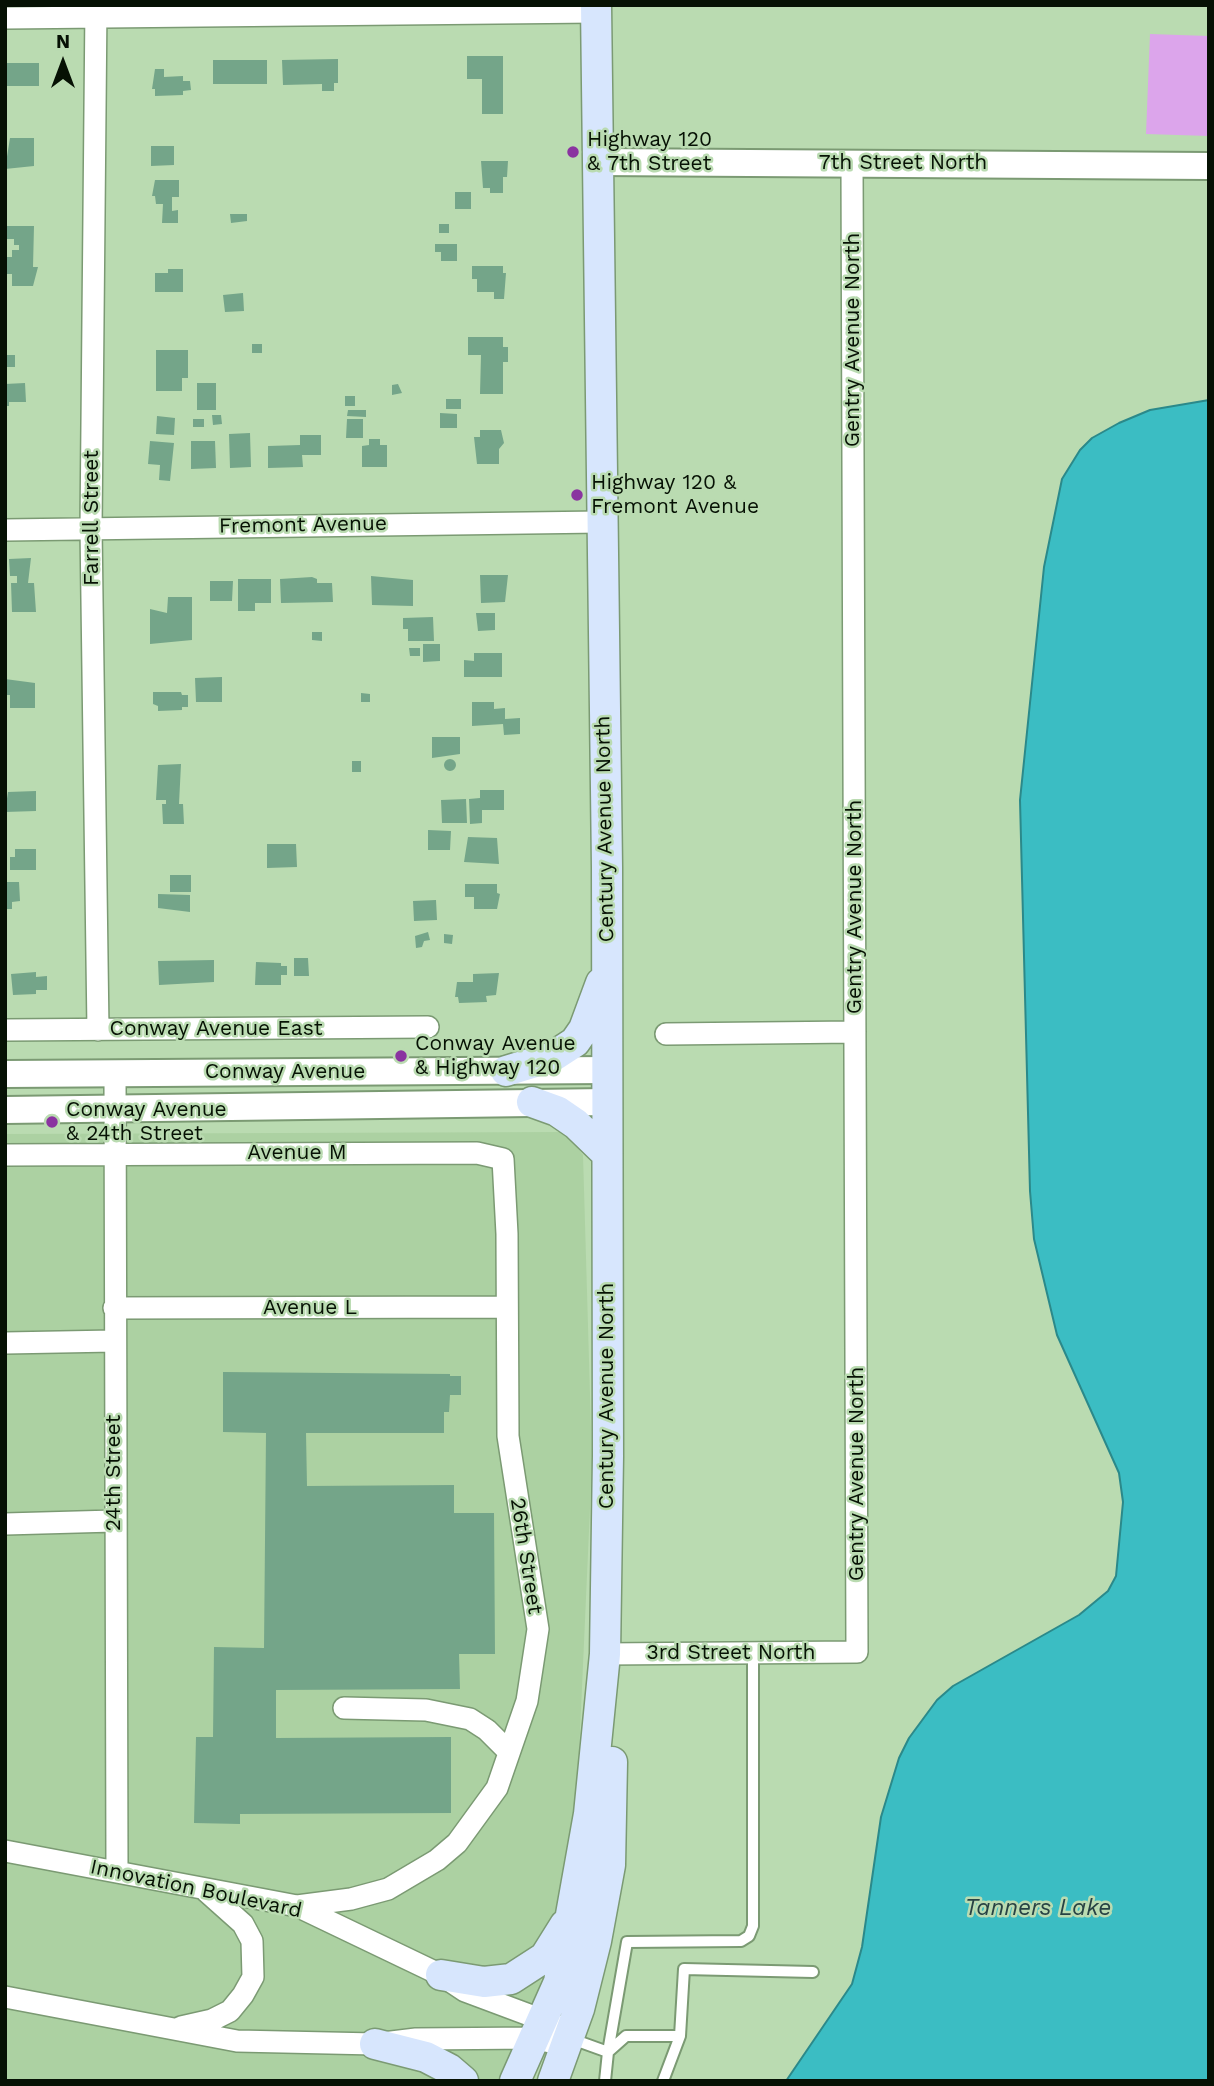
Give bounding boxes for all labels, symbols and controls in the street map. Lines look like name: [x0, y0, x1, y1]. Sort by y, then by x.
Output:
north arrow: [28, 28, 98, 98]
text: N: [56, 30, 70, 53]
place label: Highway 120 & 7th Street: [587, 127, 712, 177]
marker: Highway 120 & 7th Street: [565, 144, 581, 160]
street label: 7th Street North: [819, 150, 987, 176]
street label: Gentry Avenue North: [840, 233, 866, 447]
street label: Farrell Street: [79, 450, 105, 586]
place label: Highway 120 & Fremont Avenue: [591, 470, 759, 520]
marker: Highway 120 & Fremont Avenue: [569, 487, 585, 503]
street label: Fremont Avenue: [219, 511, 387, 539]
street label: Century Avenue North: [590, 715, 620, 943]
street label: Gentry Avenue North: [842, 800, 868, 1014]
street label: Conway Avenue East: [109, 1016, 323, 1042]
place label: Conway Avenue & Highway 120: [415, 1031, 576, 1081]
marker: Conway Avenue & Highway 120: [393, 1048, 409, 1064]
street label: Conway Avenue: [205, 1059, 365, 1085]
place label: Conway Avenue & 24th Street: [66, 1097, 227, 1147]
marker: Conway Avenue & 24th Street: [44, 1114, 60, 1130]
street label: Avenue M: [247, 1140, 347, 1166]
street label: Century Avenue North: [594, 1283, 620, 1509]
street label: Avenue L: [263, 1295, 357, 1321]
street label: Gentry Avenue North: [844, 1367, 870, 1581]
street label: 24th Street: [101, 1415, 127, 1531]
street label: 26th Street: [504, 1496, 548, 1616]
street label: 3rd Street North: [647, 1640, 815, 1666]
street label: Innovation Boulevard: [88, 1854, 304, 1924]
water label: Tanners Lake: [965, 1894, 1111, 1922]

